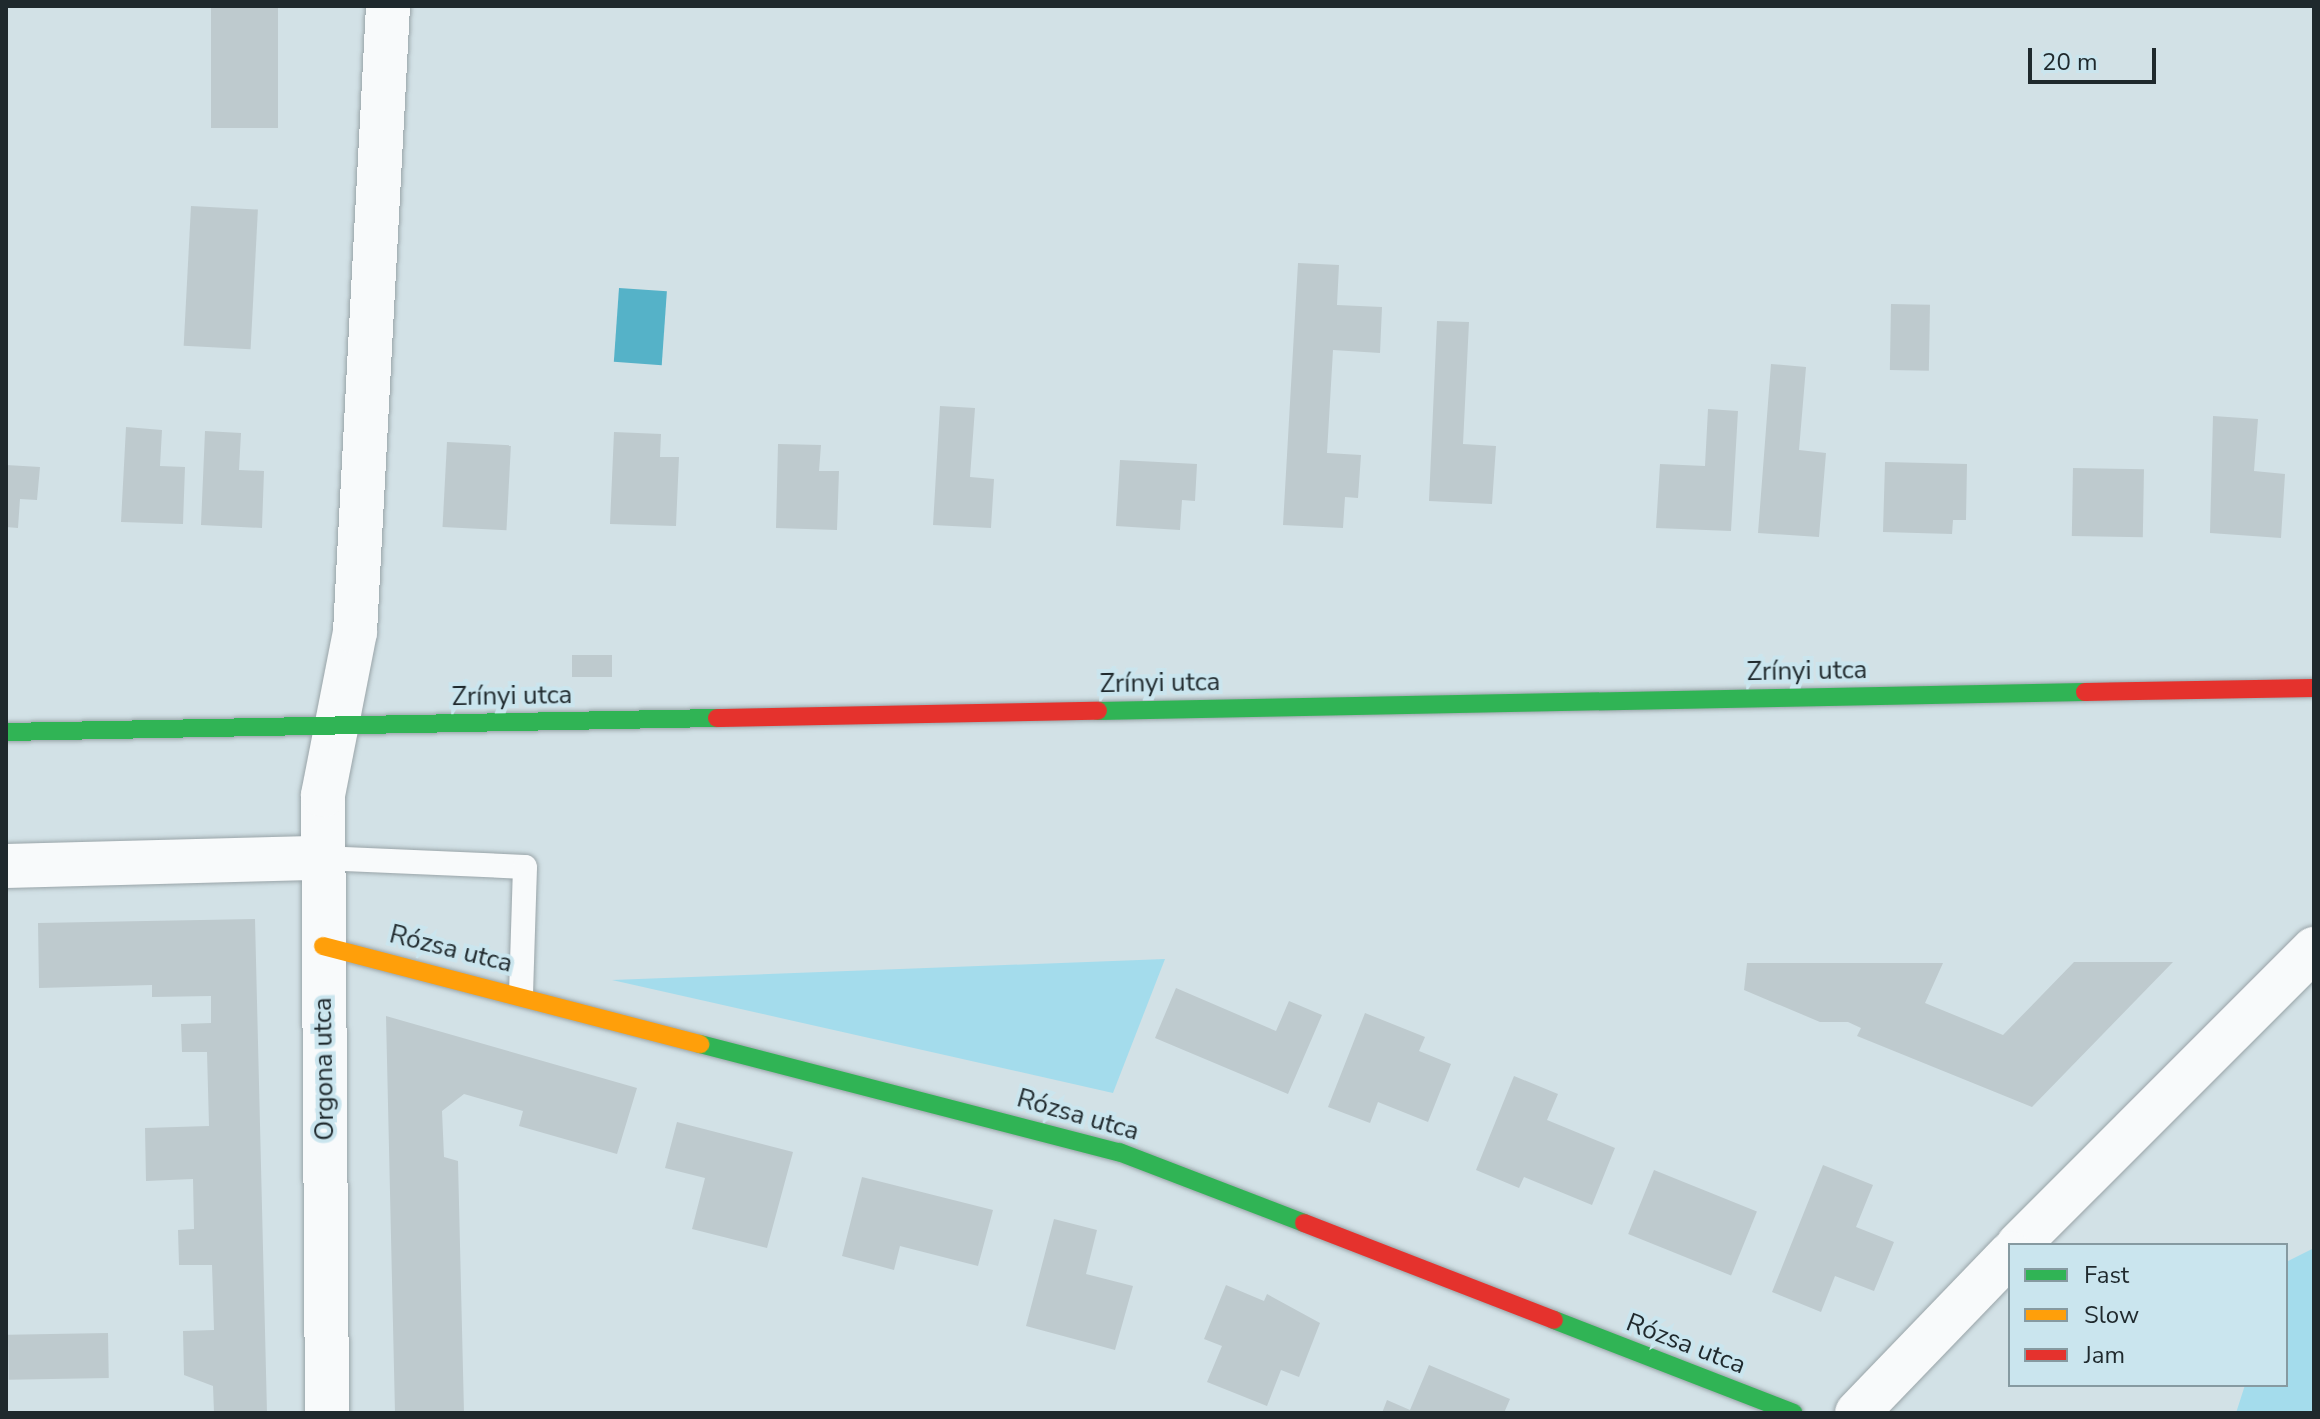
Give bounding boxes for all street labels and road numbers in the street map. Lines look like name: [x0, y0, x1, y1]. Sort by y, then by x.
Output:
street label: Zrínyi utca: [1746, 654, 1868, 688]
street label: Zrínyi utca: [1099, 666, 1221, 700]
street label: Zrínyi utca: [451, 679, 573, 713]
street label: Rózsa utca: [386, 919, 516, 979]
street label: Orgona utca: [307, 997, 341, 1141]
street label: Rózsa utca: [1013, 1083, 1143, 1147]
street label: Rózsa utca: [1622, 1307, 1750, 1381]

